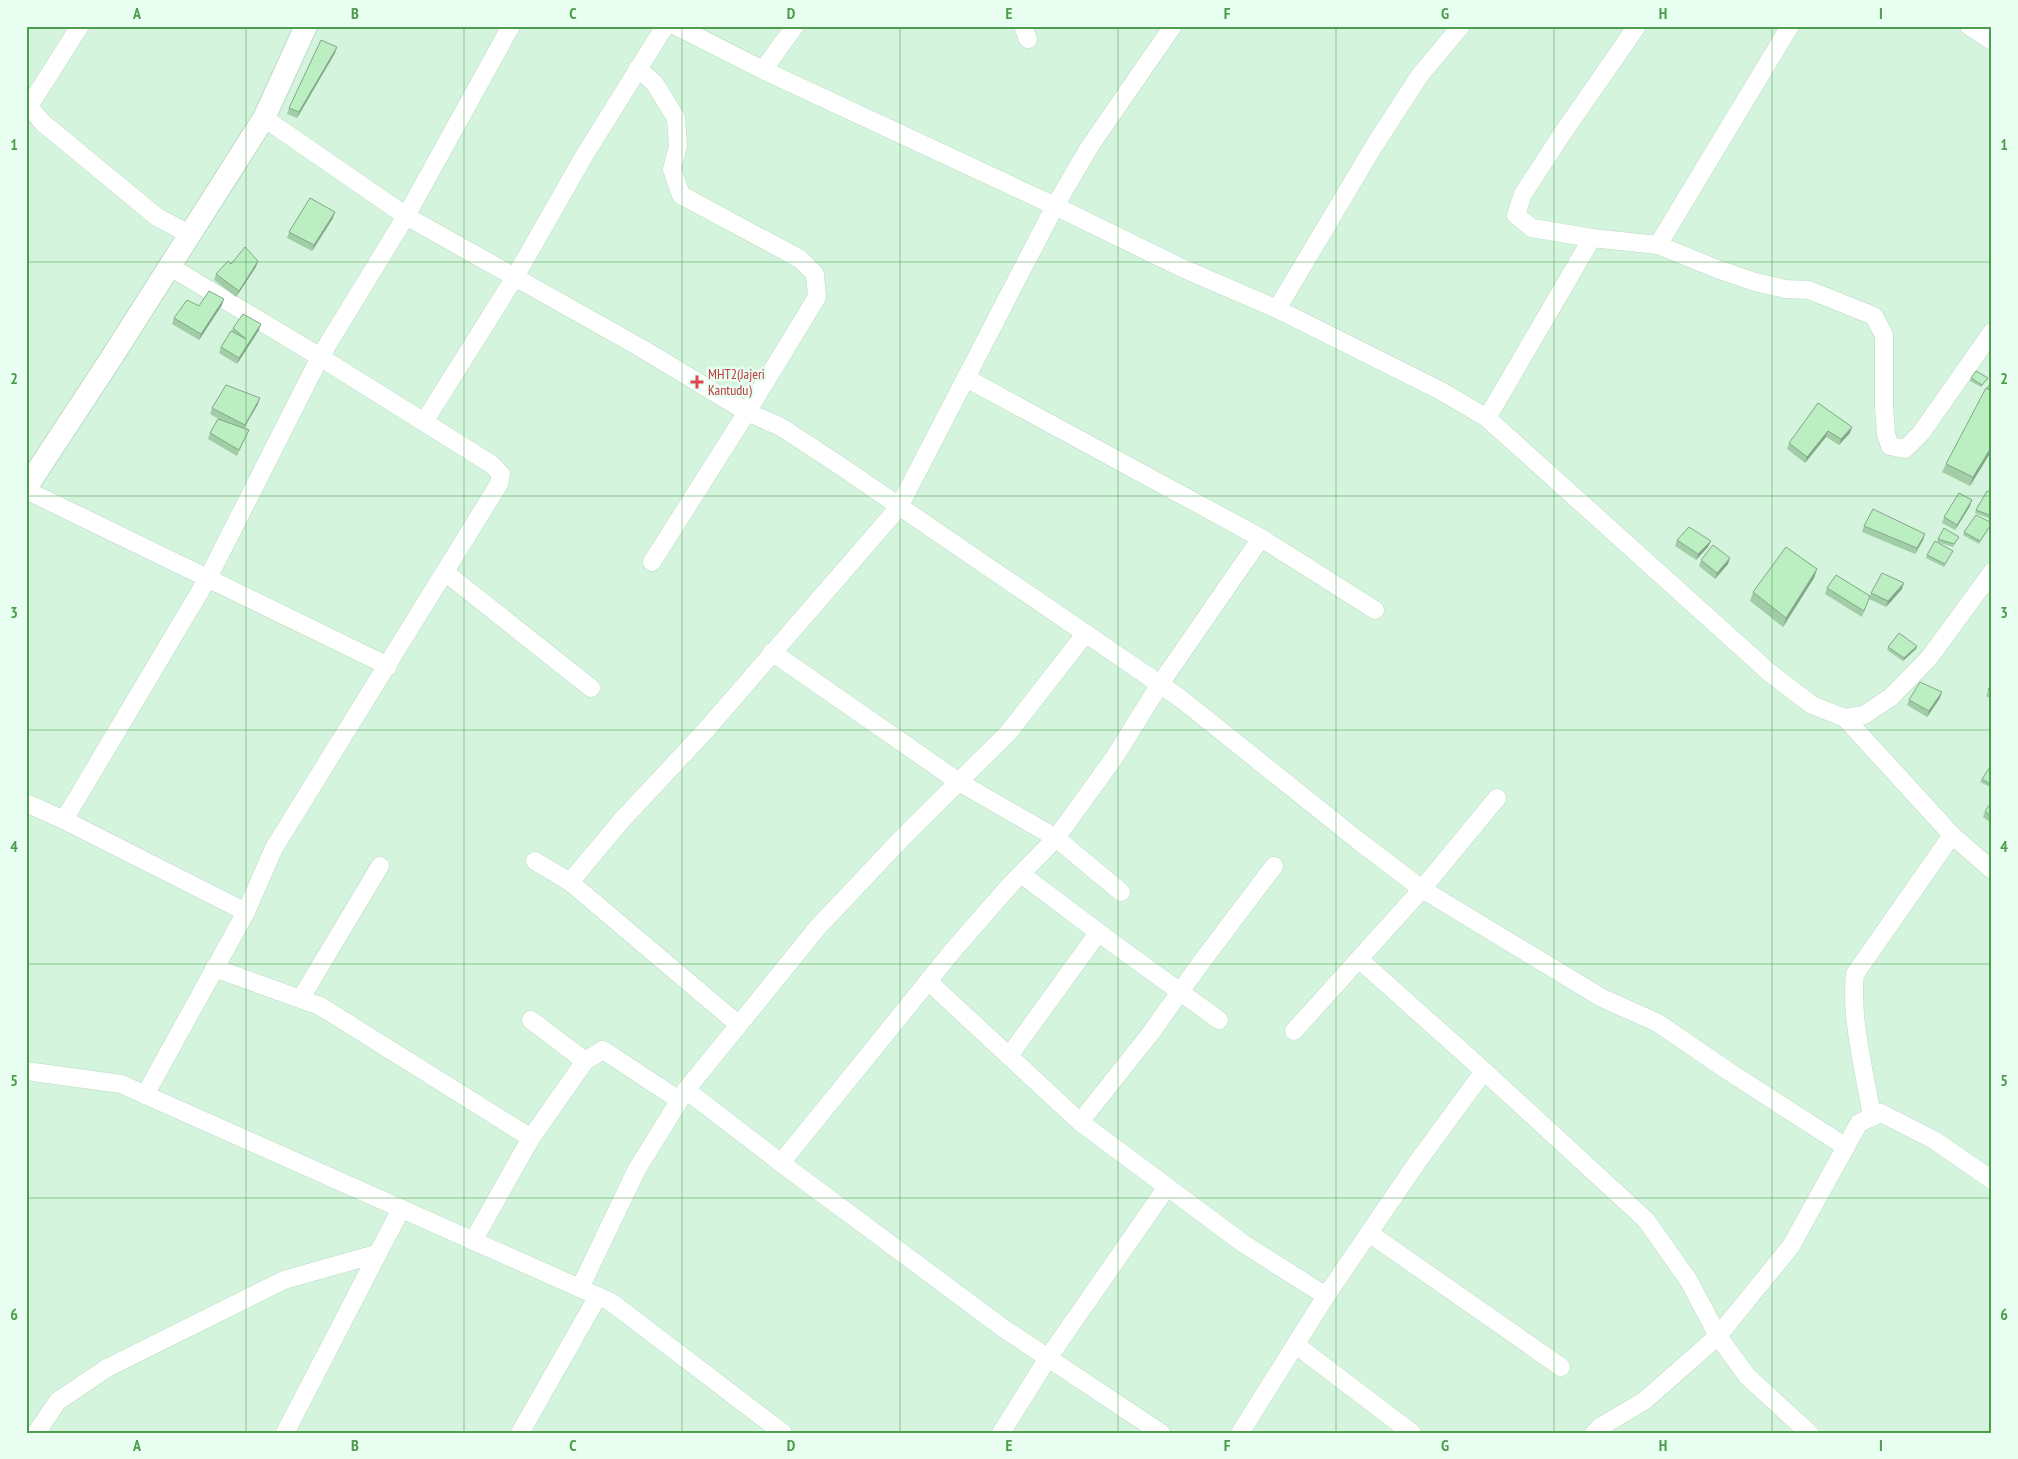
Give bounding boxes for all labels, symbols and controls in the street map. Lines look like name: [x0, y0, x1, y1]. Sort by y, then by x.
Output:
text: A: [132, 3, 142, 23]
text: B: [351, 3, 359, 23]
text: C: [569, 3, 577, 23]
text: D: [787, 3, 796, 23]
text: E: [1006, 3, 1013, 23]
text: F: [1224, 3, 1231, 23]
text: G: [1441, 3, 1449, 23]
text: H: [1659, 3, 1667, 23]
text: I: [1879, 3, 1883, 23]
text: 1: [10, 134, 18, 154]
text: 1: [2000, 134, 2008, 154]
place label: MHT2(Jajeri Kantudu): [708, 365, 765, 399]
text: 2: [10, 368, 18, 388]
text: 2: [2000, 368, 2008, 388]
marker: MHT2(Jajeri Kantudu): [690, 375, 704, 389]
text: 3: [10, 602, 18, 622]
text: 3: [2000, 602, 2008, 622]
text: 4: [10, 836, 18, 856]
text: 4: [2000, 836, 2008, 856]
text: 5: [10, 1070, 18, 1090]
text: 5: [2000, 1070, 2008, 1090]
text: 6: [10, 1304, 18, 1324]
text: 6: [2000, 1304, 2008, 1324]
text: A: [132, 1435, 142, 1455]
text: B: [351, 1435, 359, 1455]
text: C: [569, 1435, 577, 1455]
text: D: [787, 1435, 796, 1455]
text: E: [1006, 1435, 1013, 1455]
text: F: [1224, 1435, 1231, 1455]
text: G: [1441, 1435, 1449, 1455]
text: H: [1659, 1435, 1667, 1455]
text: I: [1879, 1435, 1883, 1455]

